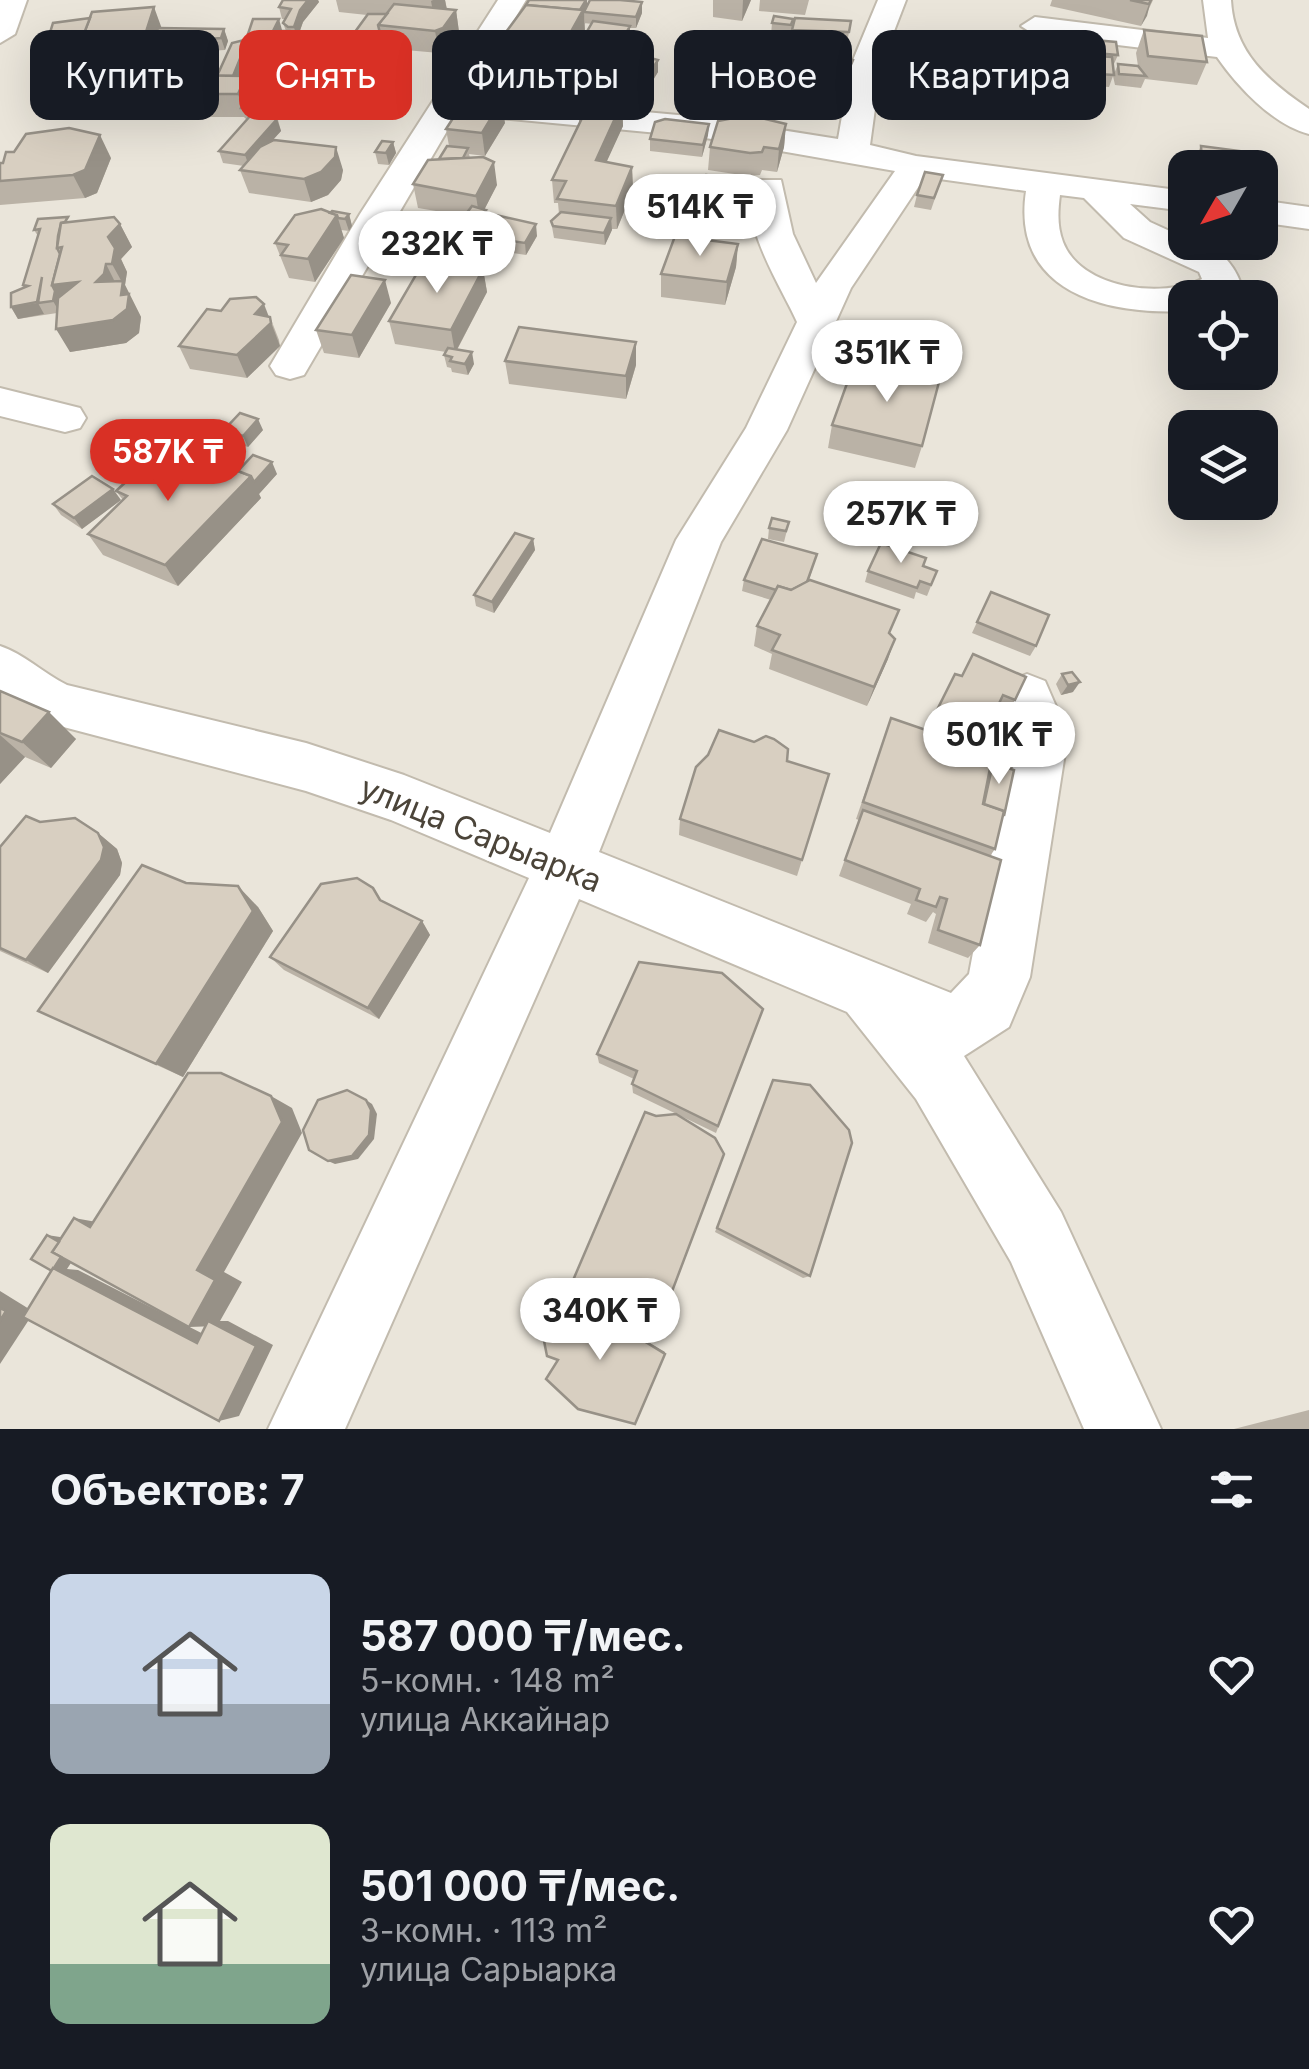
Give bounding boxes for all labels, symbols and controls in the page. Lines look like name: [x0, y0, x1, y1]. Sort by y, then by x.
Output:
chip: Купить: [30, 30, 219, 120]
chip: Снять: [239, 30, 412, 120]
chip: Фильтры: [432, 30, 654, 120]
chip: Новое: [674, 30, 852, 120]
chip: Квартира: [872, 30, 1106, 120]
north arrow: [1168, 150, 1278, 260]
map controls: [1168, 150, 1278, 520]
pin: 514K ₸: [619, 174, 781, 259]
text: 514K ₸: [646, 187, 754, 226]
pin: 232K ₸: [356, 211, 518, 296]
text: 232K ₸: [381, 224, 493, 263]
button: locate: [1168, 280, 1278, 390]
pin: 351K ₸: [806, 320, 968, 405]
text: 351K ₸: [834, 333, 940, 372]
button: layers: [1168, 410, 1278, 520]
pin: 587K ₸: [87, 419, 249, 504]
text: 587K ₸: [112, 432, 224, 471]
pin: 257K ₸: [820, 481, 982, 566]
text: 257K ₸: [845, 494, 957, 533]
pin: 501K ₸: [918, 702, 1080, 787]
text: 501K ₸: [945, 715, 1053, 754]
street label: улица Сарыарка: [354, 768, 608, 900]
pin: 340K ₸: [519, 1278, 681, 1363]
text: 340K ₸: [542, 1291, 658, 1330]
icon: filters: [1204, 1462, 1259, 1517]
text: Объектов: 7: [50, 1464, 305, 1515]
text: 587 000 ₸/мес.: [360, 1610, 686, 1661]
icon: home: [130, 1614, 250, 1734]
icon: heart: [1204, 1647, 1259, 1702]
text: 5-комн. · 148 m²: [360, 1661, 615, 1700]
text: улица Аккайнар: [360, 1700, 610, 1739]
text: 501 000 ₸/мес.: [360, 1860, 680, 1911]
icon: home: [130, 1864, 250, 1984]
icon: heart: [1204, 1897, 1259, 1952]
text: 3-комн. · 113 m²: [360, 1911, 607, 1950]
text: улица Сарыарка: [360, 1950, 617, 1989]

